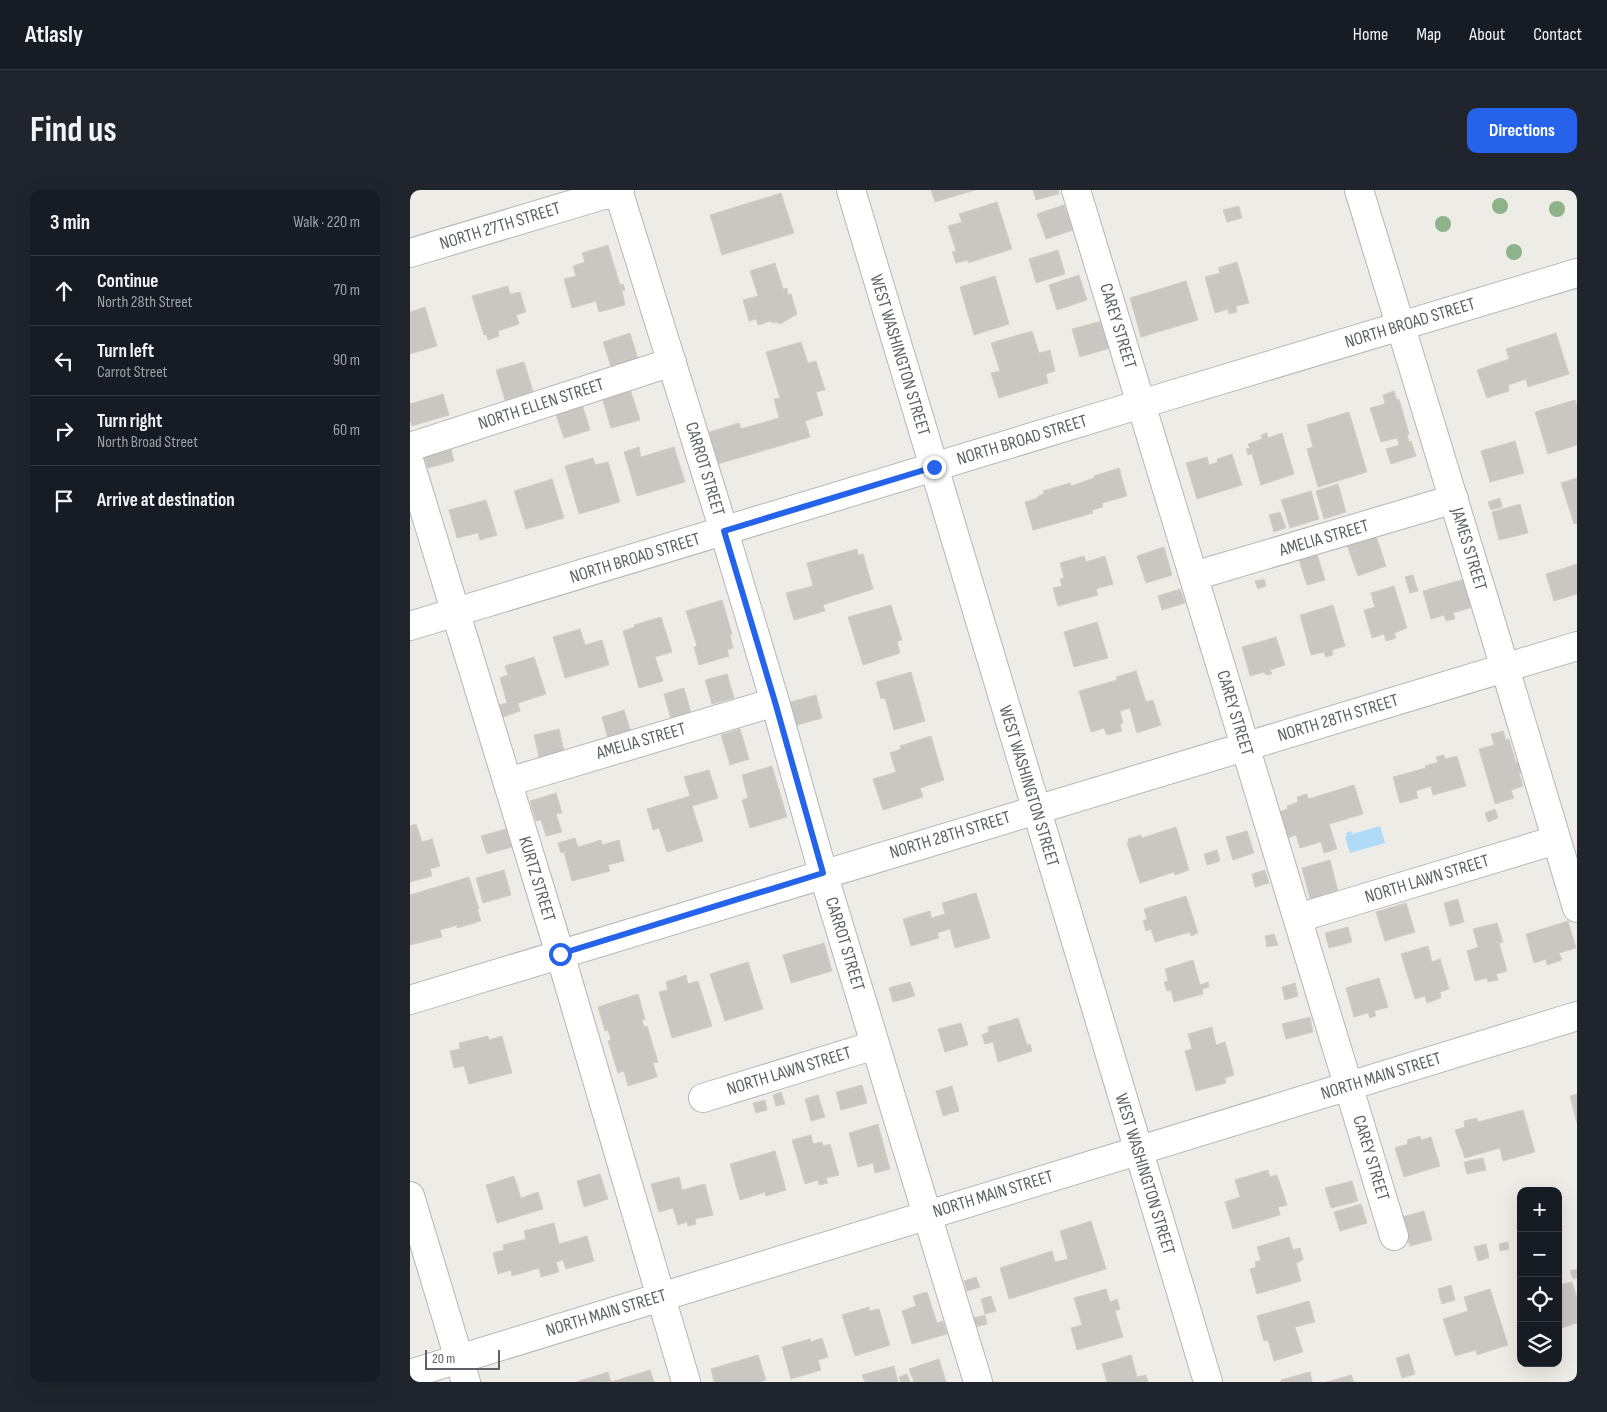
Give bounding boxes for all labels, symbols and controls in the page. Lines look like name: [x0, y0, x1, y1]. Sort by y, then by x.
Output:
text: Atlasly: [25, 20, 83, 49]
text: Home: [1353, 24, 1388, 45]
text: Map: [1416, 24, 1441, 45]
text: About: [1469, 24, 1505, 45]
text: Contact: [1533, 24, 1582, 45]
button: Directions: [1467, 108, 1577, 153]
text: Find us: [30, 109, 117, 152]
street label: NORTH 27TH STREET: [437, 198, 563, 254]
text: 3 min: [50, 210, 90, 235]
text: Walk · 220 m: [293, 213, 360, 232]
text: Continue: [97, 270, 158, 293]
street label: WEST WASHINGTON STREET: [865, 272, 935, 438]
icon: ahead: [50, 277, 78, 305]
text: 70 m: [334, 281, 360, 300]
street label: CAREY STREET: [1095, 281, 1141, 371]
text: North 28th Street: [97, 293, 193, 312]
street label: NORTH BROAD STREET: [1342, 293, 1478, 353]
text: Turn left: [97, 340, 154, 363]
icon: left: [50, 347, 78, 375]
text: 90 m: [333, 351, 360, 370]
text: Carrot Street: [97, 363, 167, 382]
street label: NORTH ELLEN STREET: [475, 374, 607, 434]
text: Turn right: [97, 410, 162, 433]
street label: NORTH BROAD STREET: [954, 410, 1090, 470]
icon: right: [50, 417, 78, 445]
street label: CARROT STREET: [681, 420, 729, 518]
text: 60 m: [333, 421, 360, 440]
text: North Broad Street: [97, 433, 198, 452]
route end: [923, 456, 946, 479]
icon: arrive: [50, 487, 78, 515]
text: Arrive at destination: [97, 489, 235, 512]
street label: JAMES STREET: [1446, 504, 1492, 593]
street label: AMELIA STREET: [1276, 515, 1371, 561]
street label: NORTH BROAD STREET: [567, 528, 703, 588]
street label: CAREY STREET: [1212, 668, 1258, 758]
street label: NORTH 28TH STREET: [1275, 690, 1401, 746]
street label: WEST WASHINGTON STREET: [994, 703, 1064, 869]
street label: AMELIA STREET: [593, 718, 688, 764]
street label: NORTH 28TH STREET: [887, 807, 1013, 863]
street label: KURTZ STREET: [514, 834, 560, 924]
street label: NORTH LAWN STREET: [1362, 850, 1492, 908]
street label: CARROT STREET: [821, 895, 869, 993]
route start: [549, 943, 572, 966]
street label: NORTH LAWN STREET: [724, 1042, 854, 1100]
street label: NORTH MAIN STREET: [1318, 1048, 1444, 1104]
street label: WEST WASHINGTON STREET: [1110, 1091, 1180, 1257]
street label: CAREY STREET: [1348, 1113, 1394, 1203]
street label: NORTH MAIN STREET: [930, 1166, 1056, 1222]
map controls: [1517, 1187, 1562, 1367]
button: +: [1517, 1187, 1562, 1232]
button: −: [1517, 1232, 1562, 1277]
button: locate: [1517, 1277, 1562, 1322]
street label: NORTH MAIN STREET: [543, 1285, 669, 1341]
button: layers: [1517, 1322, 1562, 1367]
scale bar: [425, 1347, 500, 1370]
text: 20 m: [432, 1350, 455, 1367]

